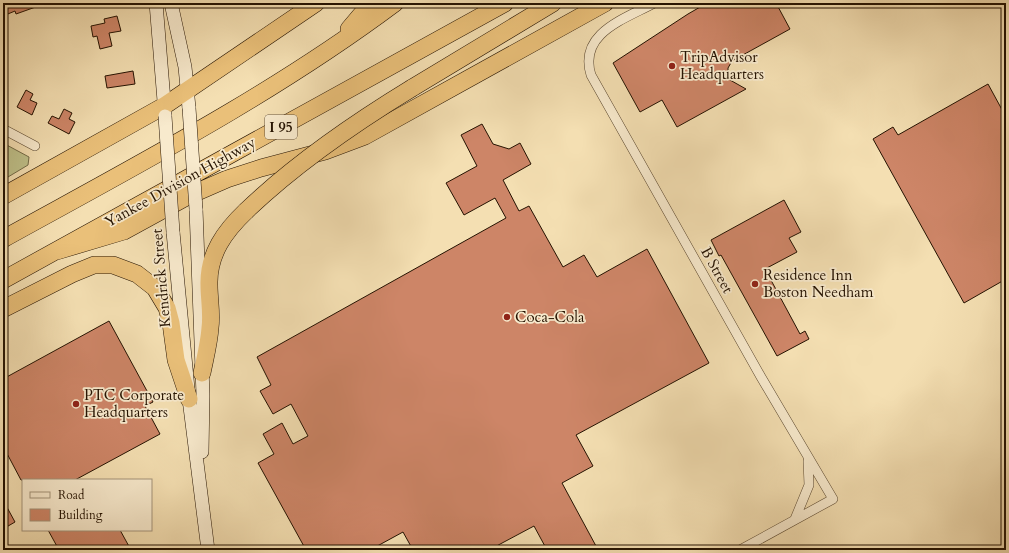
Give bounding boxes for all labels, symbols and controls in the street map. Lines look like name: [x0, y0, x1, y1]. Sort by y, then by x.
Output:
place label: TripAdvisor Headquarters: [680, 47, 764, 84]
marker: TripAdvisor Headquarters: [667, 61, 677, 71]
road number: I 95: [265, 115, 297, 139]
street label: Yankee Division Highway: [101, 132, 259, 232]
street label: Kendrick Street: [147, 227, 175, 328]
street label: B Street: [696, 243, 738, 297]
place label: Residence Inn Boston Needham: [763, 265, 874, 302]
marker: Residence Inn Boston Needham: [750, 279, 760, 289]
place label: Coca-Cola: [515, 307, 585, 327]
marker: Coca-Cola: [502, 312, 512, 322]
place label: PTC Corporate Headquarters: [84, 385, 184, 422]
marker: PTC Corporate Headquarters: [71, 399, 81, 409]
legend: [22, 479, 152, 531]
text: Road: [58, 487, 85, 503]
text: Building: [58, 507, 103, 523]

